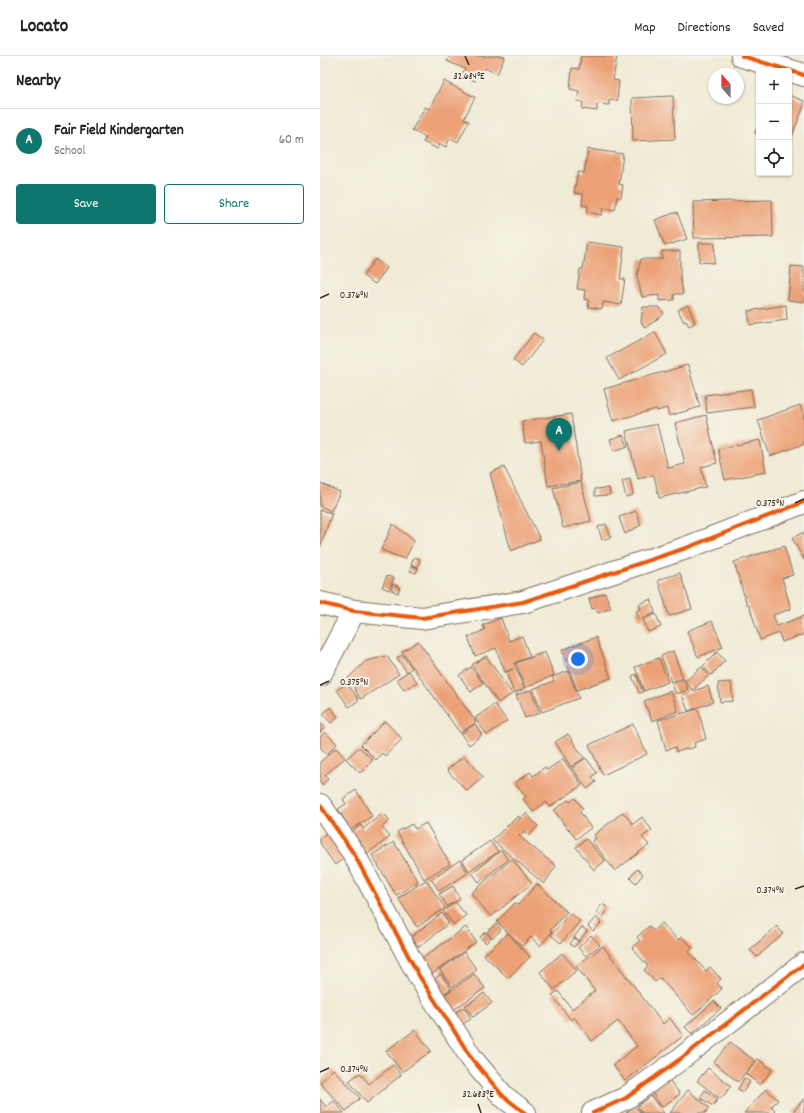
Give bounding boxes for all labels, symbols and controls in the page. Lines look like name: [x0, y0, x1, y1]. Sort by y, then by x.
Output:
text: Locato: [20, 14, 68, 41]
text: Map: [634, 18, 656, 38]
text: Directions: [678, 18, 731, 38]
text: Saved: [753, 18, 784, 38]
north arrow: [708, 68, 744, 104]
map controls: [756, 68, 792, 176]
button: +: [756, 68, 792, 104]
text: Nearby: [16, 70, 60, 94]
text: 32.684°E: [453, 70, 485, 84]
button: −: [756, 104, 792, 140]
text: Fair Field Kindergarten: [54, 120, 184, 142]
text: A: [25, 131, 33, 150]
text: 60 m: [279, 131, 304, 150]
button: locate: [756, 140, 792, 176]
text: School: [54, 142, 86, 161]
button: Save: [16, 184, 156, 224]
button: Share: [164, 184, 304, 224]
text: 0.376°N: [340, 289, 368, 303]
pin: A: [546, 418, 572, 451]
text: 0.375°N: [756, 497, 784, 511]
your location: [568, 649, 588, 669]
text: 0.375°N: [340, 676, 368, 690]
text: 0.374°N: [756, 884, 784, 898]
text: 0.374°N: [340, 1063, 368, 1077]
text: 32.683°E: [462, 1088, 494, 1102]

